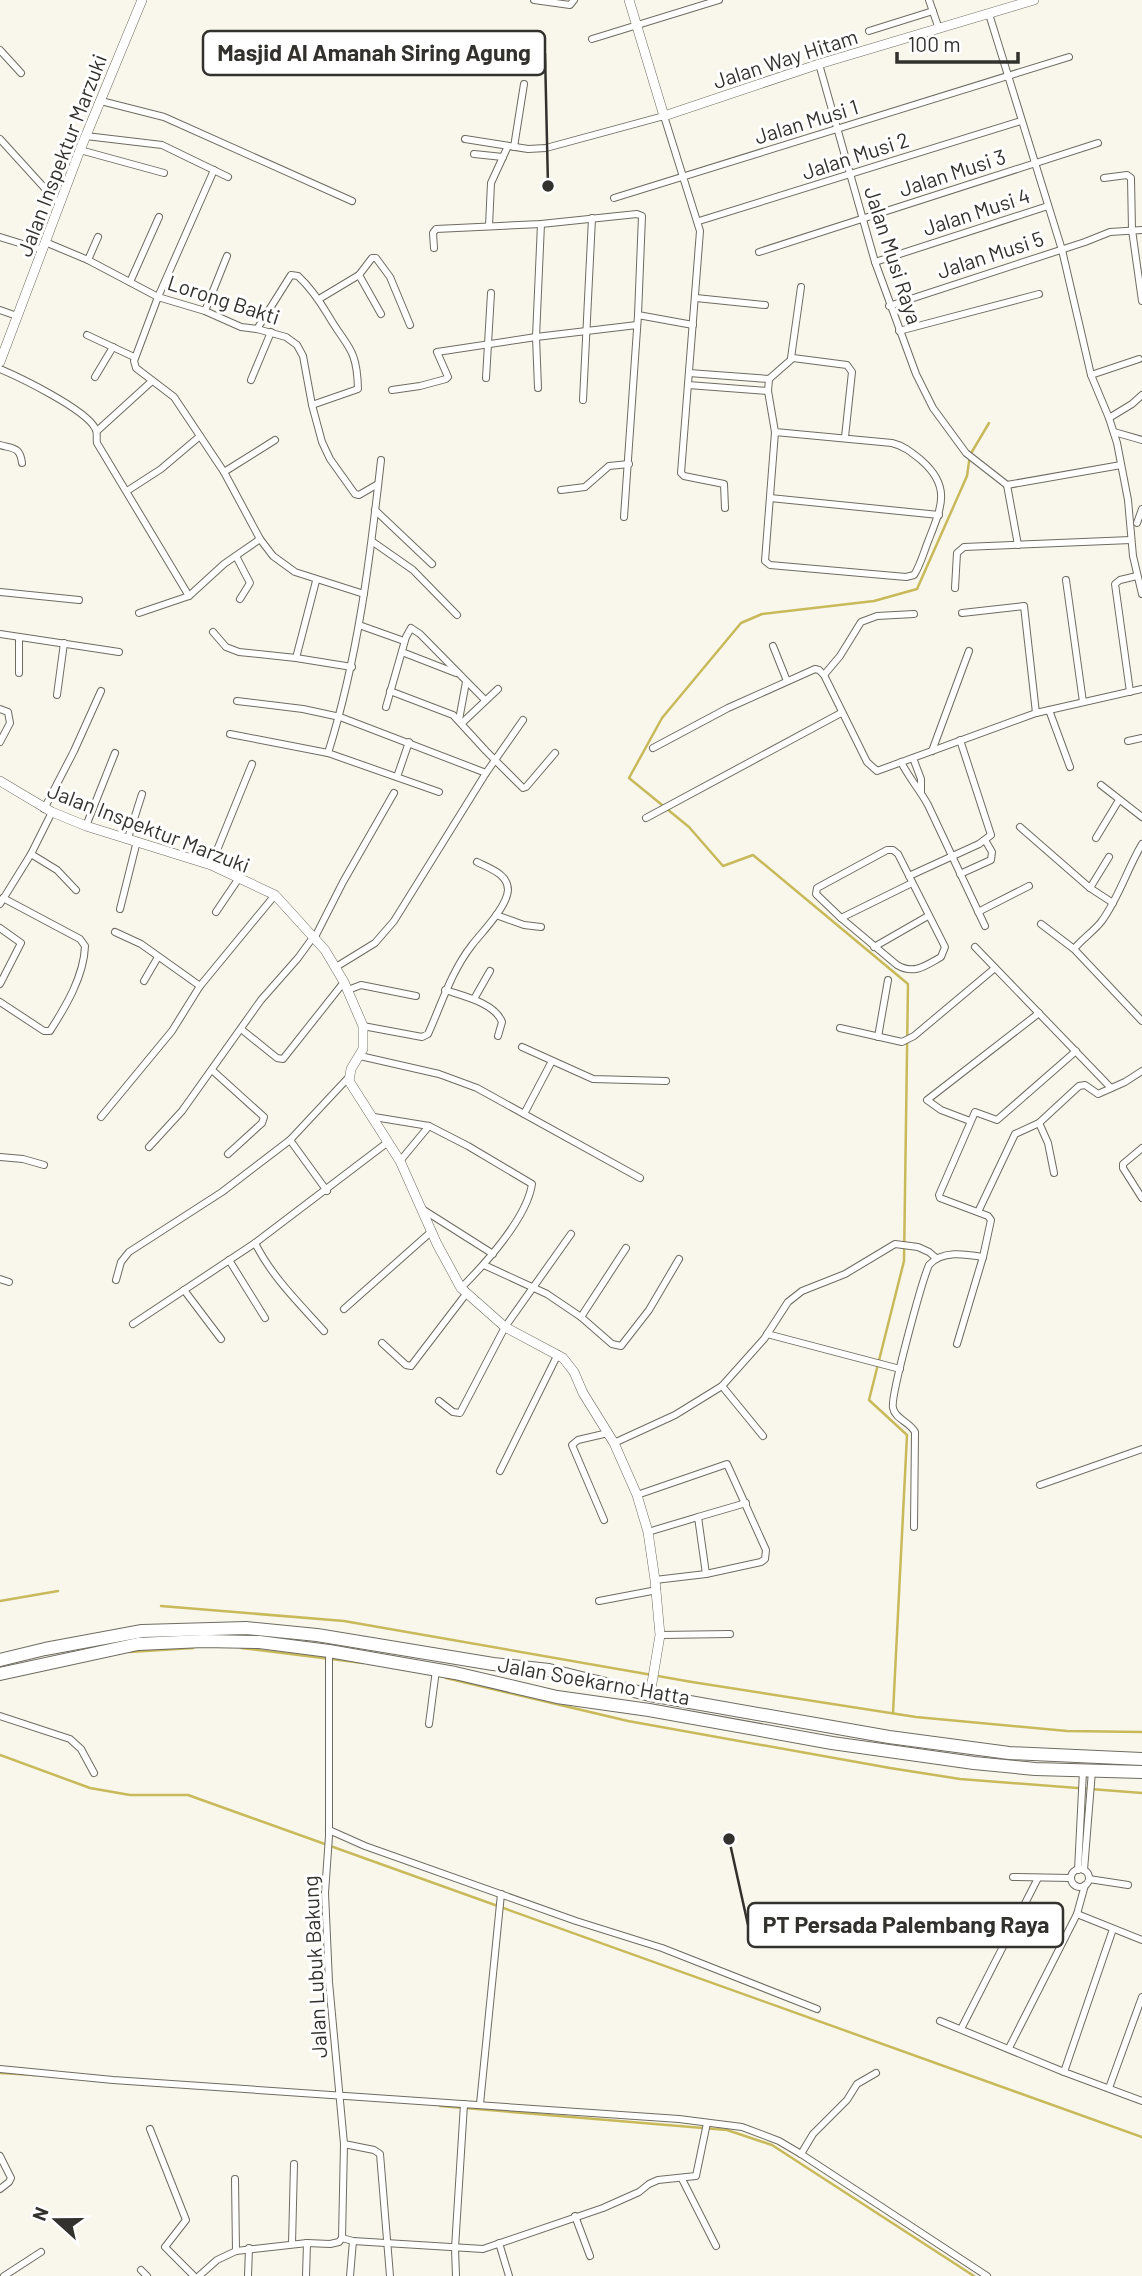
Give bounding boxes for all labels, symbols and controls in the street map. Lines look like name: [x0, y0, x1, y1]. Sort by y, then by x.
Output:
scale bar: [897, 21, 1018, 65]
street label: Jalan Way Hitam: [709, 23, 861, 93]
callout: Masjid Al Amanah Siring Agung: [203, 31, 545, 75]
text: 100 m: [908, 31, 961, 56]
text: Masjid Al Amanah Siring Agung: [217, 38, 531, 66]
street label: Jalan Inspektur Marzuki: [11, 50, 111, 260]
street label: Jalan Musi 1: [751, 93, 861, 149]
street label: Jalan Musi 2: [798, 126, 912, 184]
street label: Jalan Musi 3: [896, 143, 1008, 201]
street label: Jalan Musi 4: [919, 182, 1033, 240]
street label: Jalan Musi Raya: [860, 183, 928, 327]
street label: Jalan Musi 5: [934, 225, 1046, 283]
street label: Lorong Bakti: [165, 269, 283, 329]
street label: Jalan Inspektur Marzuki: [44, 777, 254, 877]
street label: Jalan Soekarno Hatta: [496, 1651, 692, 1709]
street label: Jalan Lubuk Bakung: [297, 1875, 331, 2059]
callout: PT Persada Palembang Raya: [748, 1903, 1063, 1947]
text: PT Persada Palembang Raya: [763, 1910, 1049, 1938]
north arrow: [21, 2185, 91, 2255]
text: N: [27, 2204, 53, 2224]

